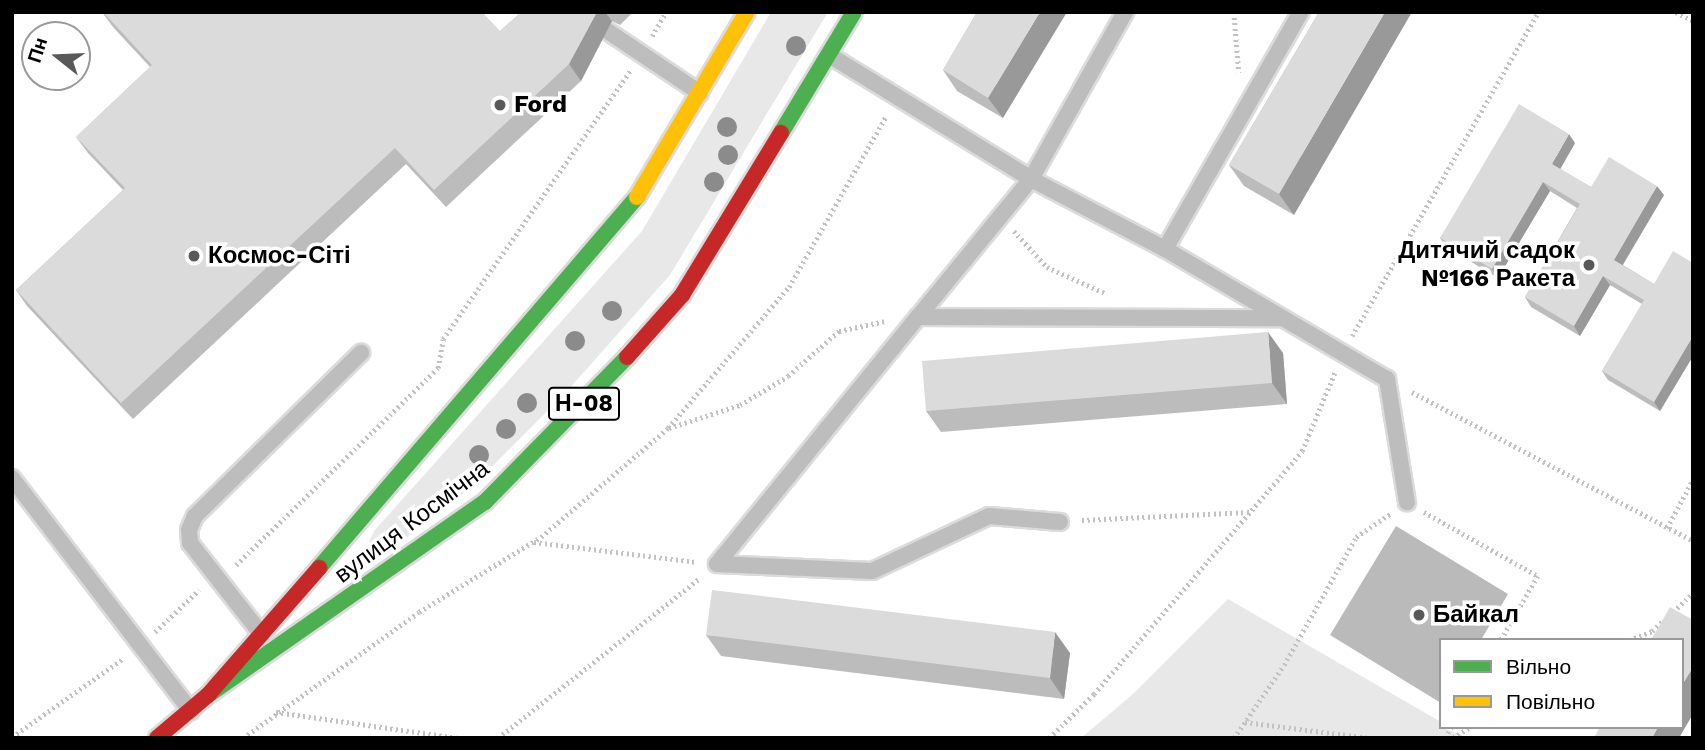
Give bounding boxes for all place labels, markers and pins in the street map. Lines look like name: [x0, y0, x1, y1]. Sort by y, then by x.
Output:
place label: Ford: [514, 91, 567, 119]
marker: Ford: [492, 97, 508, 113]
place label: Дитячий садок №166 Ракета: [1398, 237, 1575, 293]
place label: Космос-Сіті: [208, 242, 351, 270]
marker: Космос-Сіті: [186, 248, 202, 264]
marker: Дитячий садок №166 Ракета: [1581, 257, 1597, 273]
place label: Байкал: [1433, 601, 1519, 629]
marker: Байкал: [1411, 607, 1427, 623]

